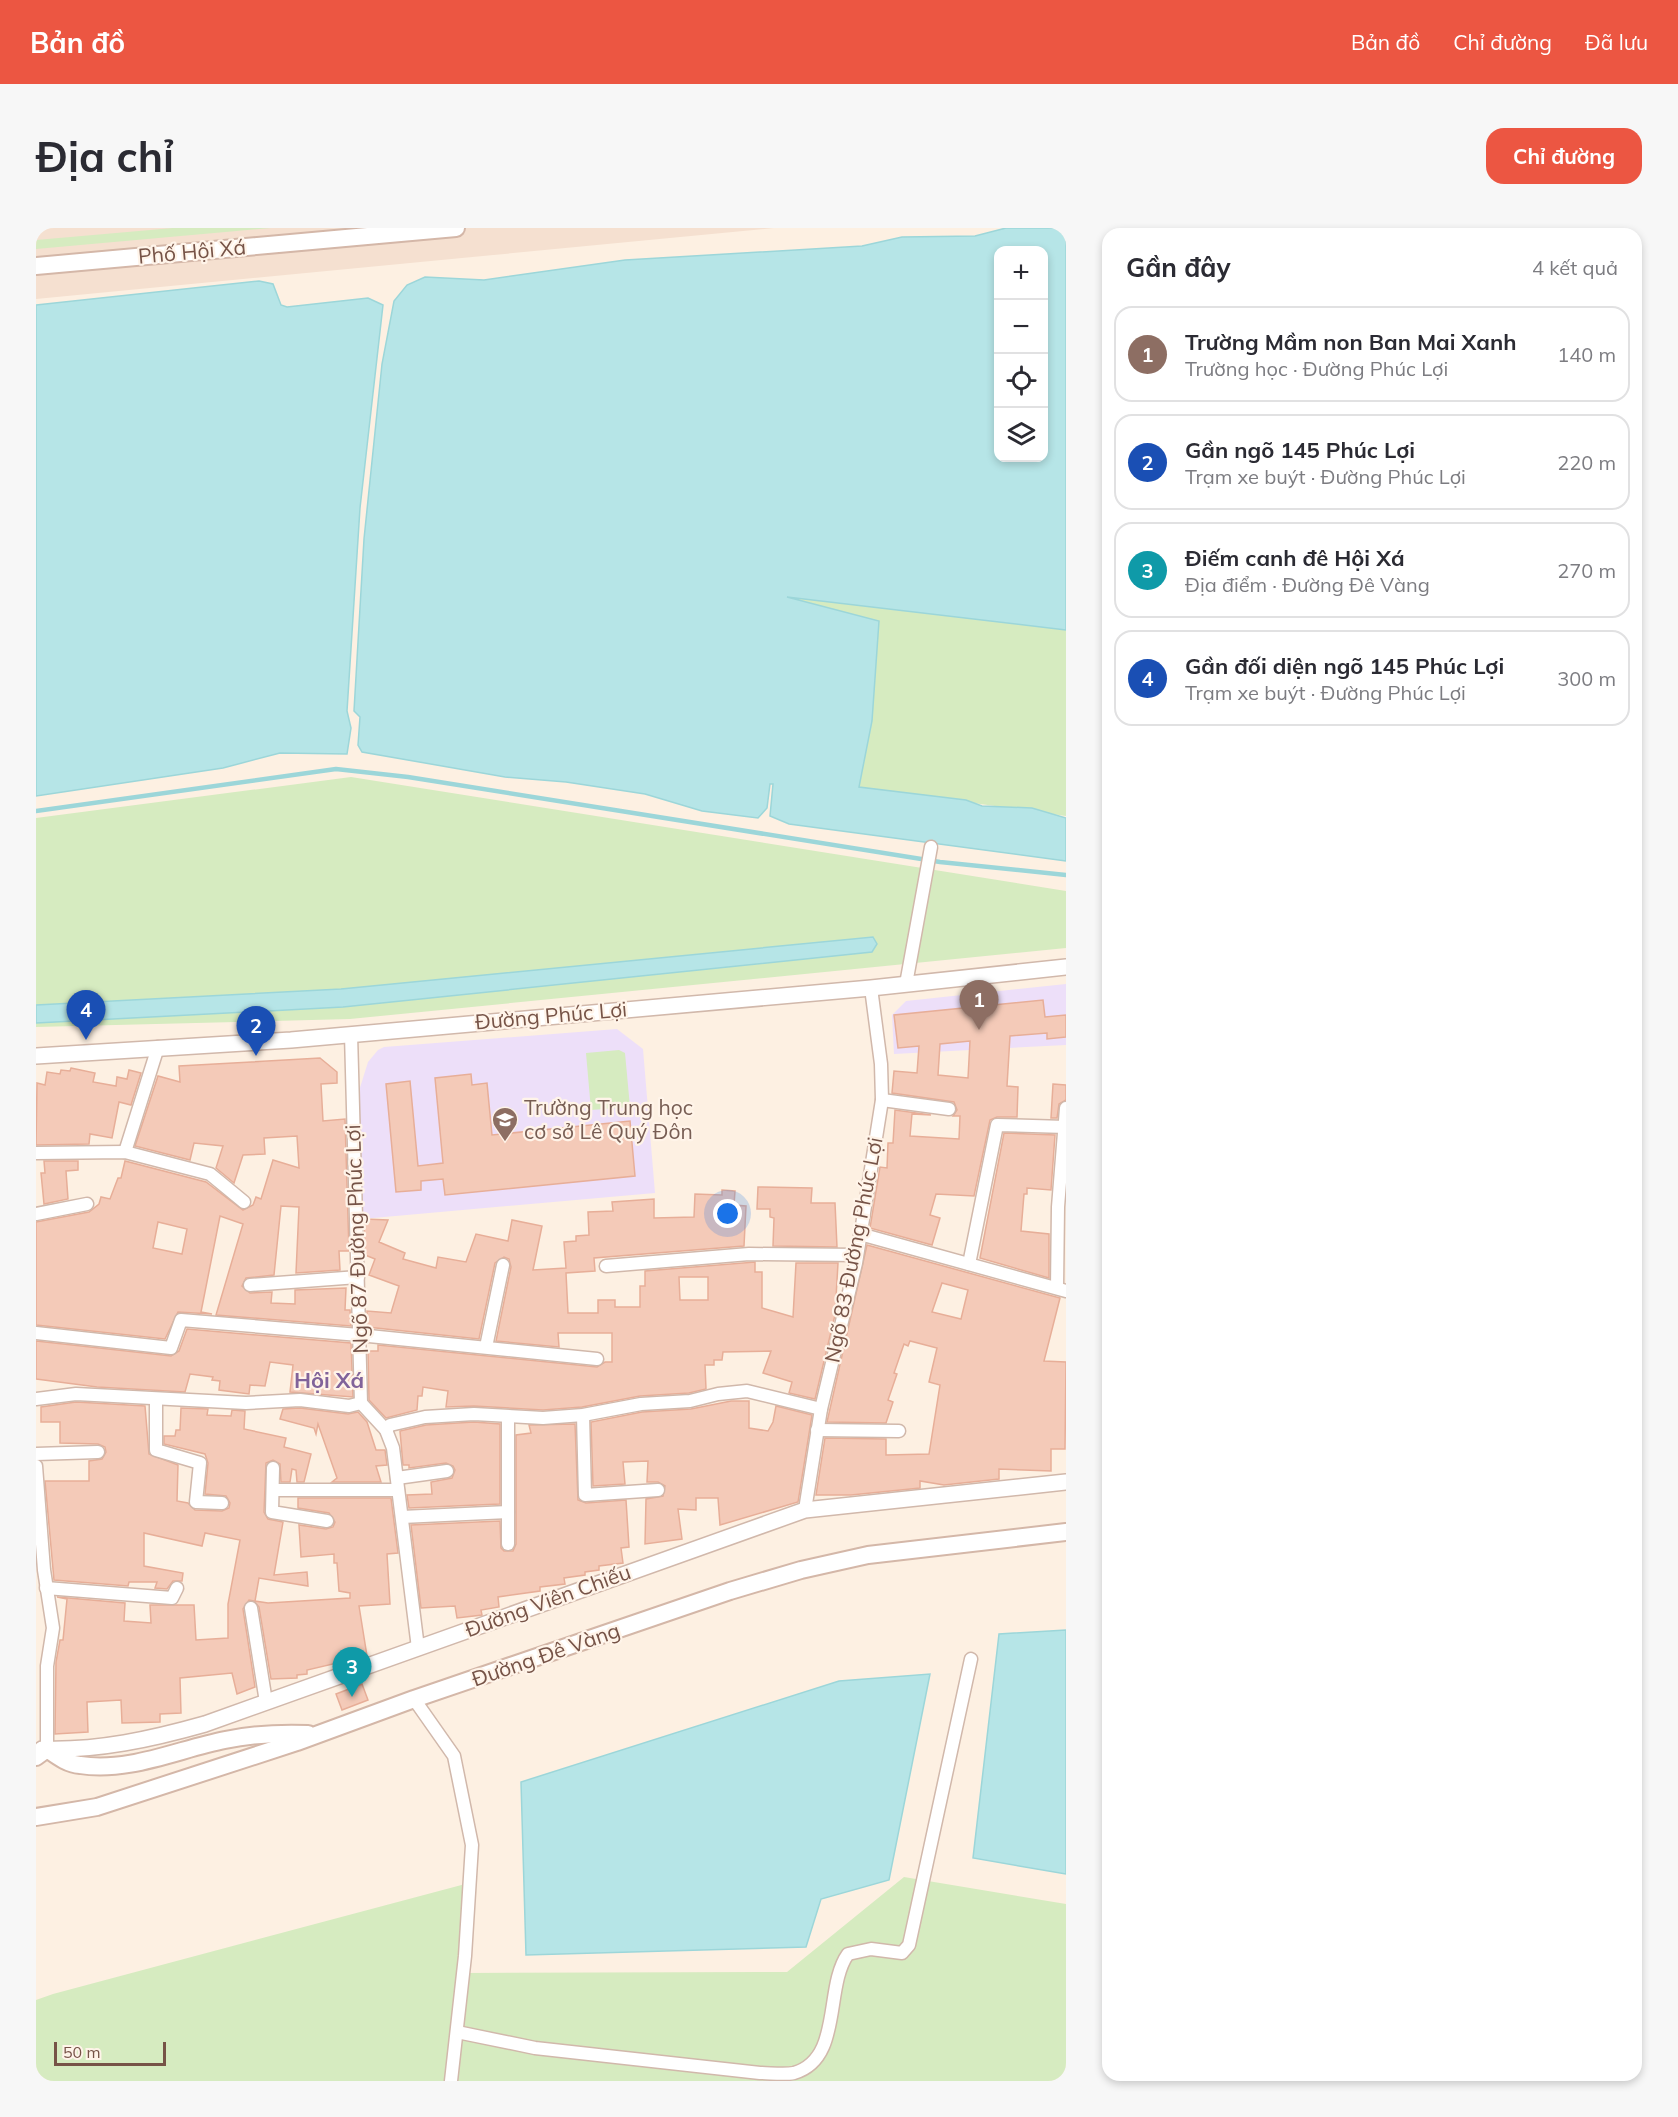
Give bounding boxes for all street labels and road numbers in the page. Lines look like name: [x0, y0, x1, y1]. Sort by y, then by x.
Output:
street label: Phố Hội Xá: [137, 233, 247, 269]
street label: Đường Phúc Lợi: [474, 995, 628, 1035]
street label: Ngõ 87 Đường Phúc Lợi: [339, 1124, 373, 1354]
street label: Ngõ 83 Đường Phúc Lợi: [818, 1135, 888, 1365]
street label: Đường Viên Chiếu: [461, 1558, 634, 1642]
street label: Đường Đê Vàng: [468, 1617, 623, 1692]

